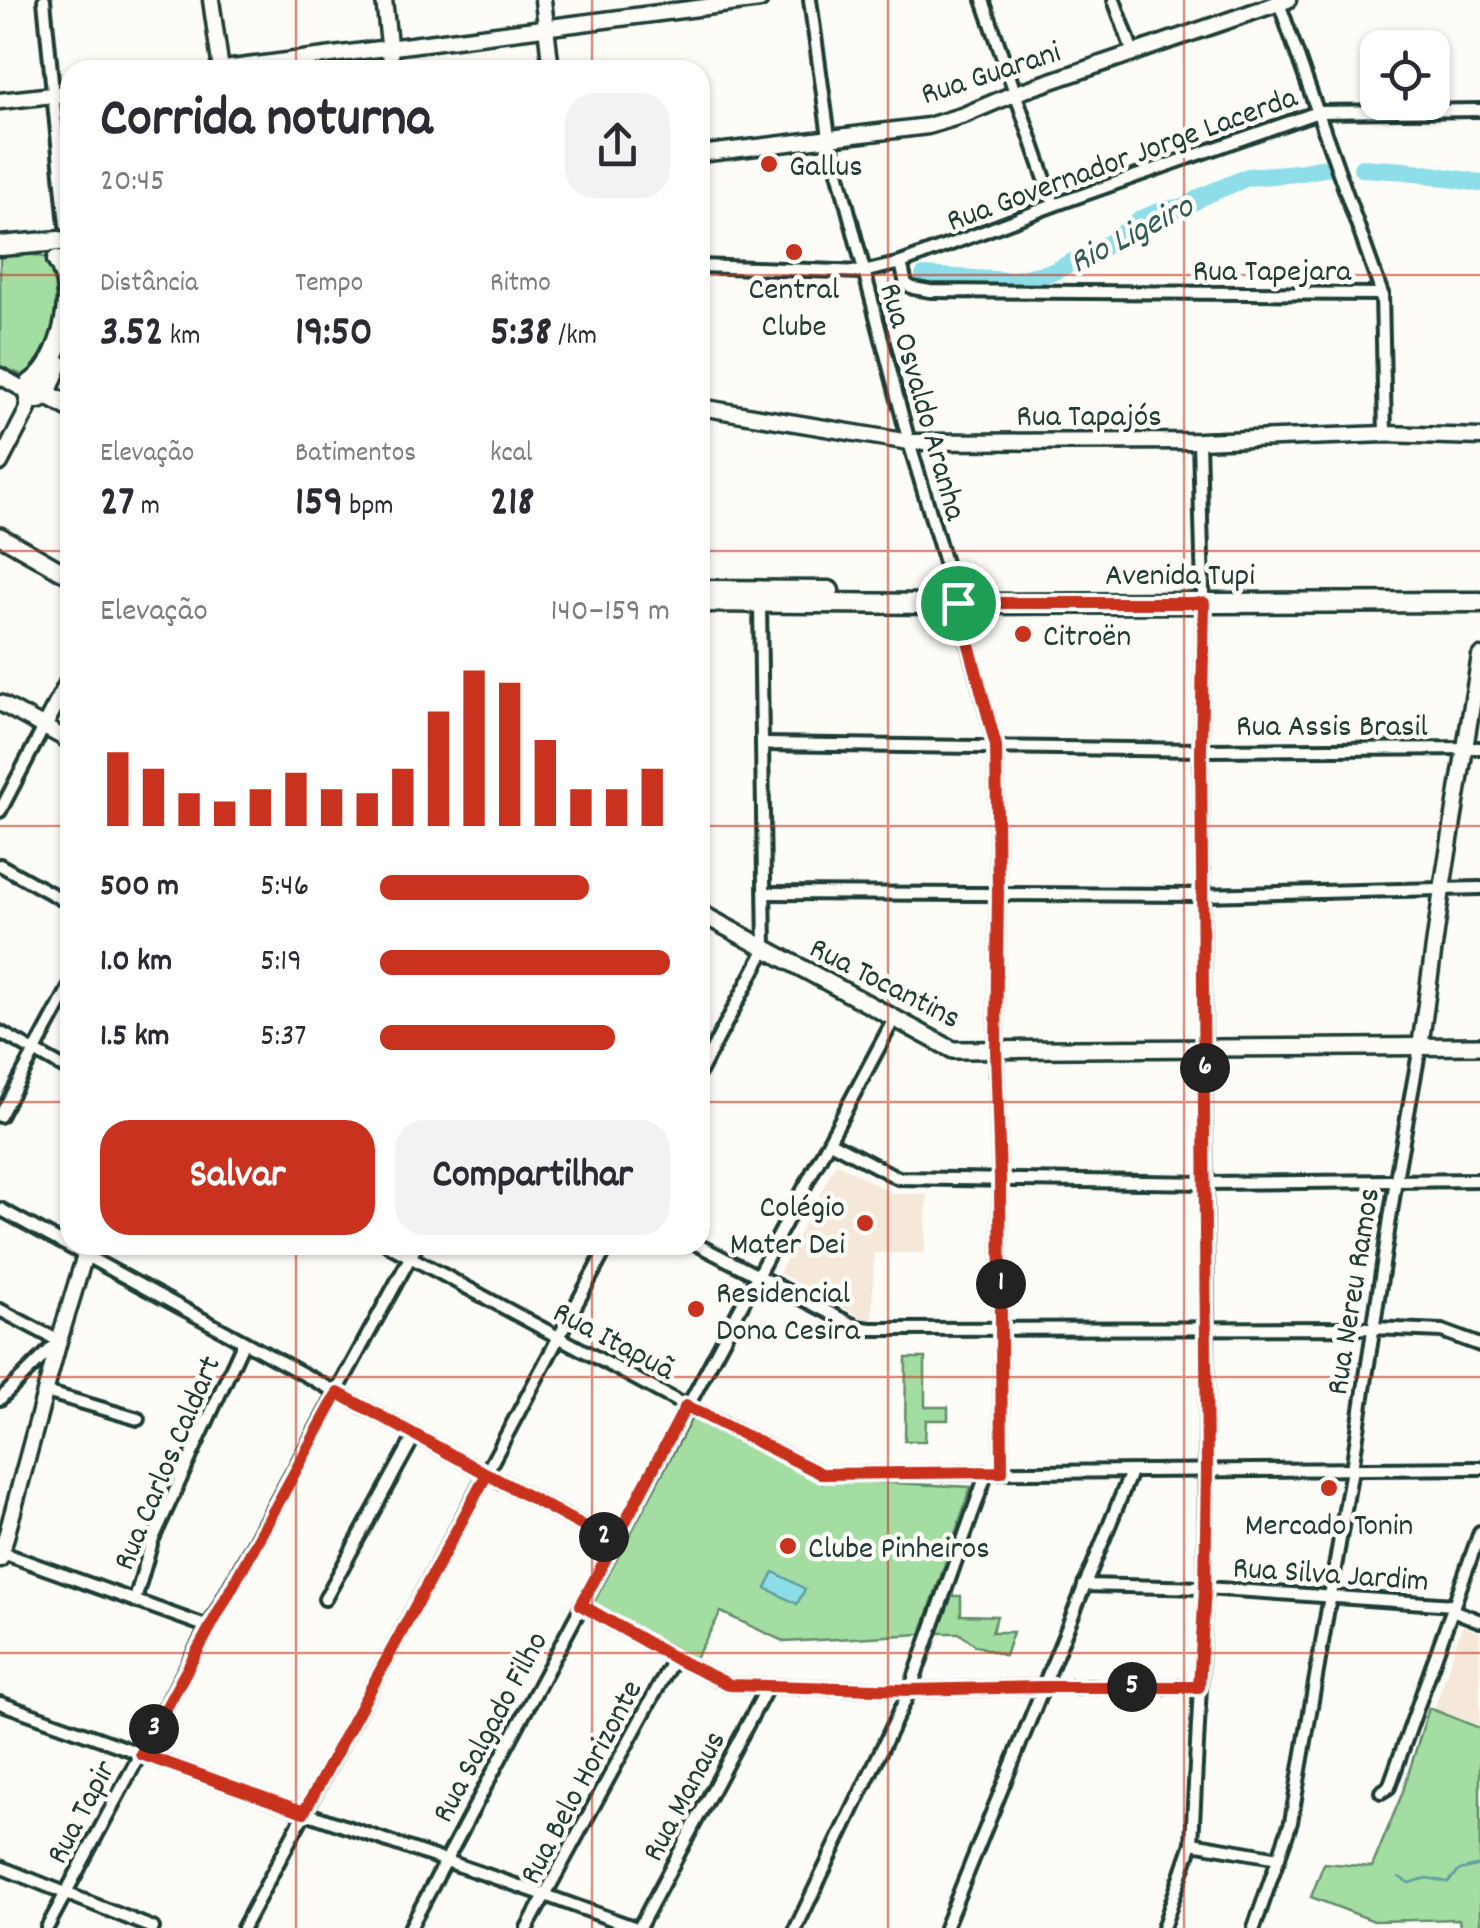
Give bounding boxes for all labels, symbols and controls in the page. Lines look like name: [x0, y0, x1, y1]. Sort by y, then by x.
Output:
map controls: [1360, 30, 1450, 120]
button: locate: [1360, 30, 1450, 120]
street label: Rua Guarani: [916, 32, 1067, 120]
street label: Rua Governador Jorge Lacerda: [941, 77, 1305, 247]
text: Corrida noturna: [100, 83, 432, 162]
button: share: [565, 93, 670, 198]
place label: Gallus: [789, 146, 863, 192]
marker: Gallus: [758, 153, 780, 175]
text: 20:45: [100, 160, 165, 206]
water label: Rio Ligeiro: [1061, 183, 1204, 289]
marker: Central Clube: [783, 241, 805, 263]
street label: Rua Tapejara: [1193, 251, 1352, 297]
text: Distância: [100, 265, 198, 305]
text: Tempo: [295, 265, 363, 305]
text: Ritmo: [490, 265, 551, 305]
place label: Central Clube: [749, 269, 840, 352]
street label: Rua Osvaldo Aranha: [864, 278, 976, 527]
text: 3.52: [100, 305, 163, 365]
text: 19:50: [295, 305, 373, 365]
text: 5:38: [490, 305, 552, 365]
text: km: [163, 318, 201, 358]
text: /km: [552, 318, 597, 358]
street label: Rua Tapajós: [1016, 396, 1162, 442]
text: Elevação: [100, 435, 194, 475]
text: Batimentos: [295, 435, 416, 475]
text: kcal: [490, 435, 533, 475]
text: 27: [100, 475, 134, 535]
text: 159: [295, 475, 343, 535]
text: 218: [490, 475, 534, 535]
text: m: [134, 488, 160, 528]
text: bpm: [343, 488, 394, 528]
street label: Avenida Tupi: [1105, 555, 1255, 601]
pin: [916, 561, 1001, 646]
icon: arrive: [931, 576, 986, 631]
text: Elevação: [100, 590, 208, 636]
text: 140–159 m: [551, 590, 670, 636]
place label: Citroën: [1043, 616, 1131, 662]
marker: Citroën: [1012, 623, 1034, 645]
street label: Rua Assis Brasil: [1236, 706, 1428, 752]
text: 500 m: [100, 865, 179, 911]
text: 5:46: [260, 865, 309, 911]
street label: Rua Tocantins: [800, 928, 967, 1043]
text: 1.0 km: [100, 940, 172, 986]
text: 5:19: [260, 940, 302, 986]
text: 1.5 km: [100, 1015, 170, 1061]
text: 5:37: [260, 1015, 307, 1061]
pin: 6: [1180, 1043, 1230, 1093]
text: 6: [1198, 1048, 1212, 1088]
button: Salvar: [100, 1120, 375, 1235]
button: Compartilhar: [395, 1120, 670, 1235]
street label: Rua Nereu Ramos: [1317, 1185, 1395, 1399]
place label: Colégio Mater Dei: [730, 1187, 845, 1270]
marker: Colégio Mater Dei: [854, 1212, 876, 1234]
pin: 1: [976, 1259, 1026, 1309]
text: 1: [998, 1264, 1004, 1304]
place label: Residencial Dona Cesira: [716, 1273, 861, 1356]
street label: Rua Itapuã: [543, 1292, 682, 1395]
marker: Residencial Dona Cesira: [685, 1298, 707, 1320]
street label: Rua Carlos Caldart: [104, 1349, 236, 1578]
marker: Mercado Tonin: [1318, 1477, 1340, 1499]
place label: Mercado Tonin: [1245, 1505, 1413, 1551]
pin: 2: [579, 1512, 629, 1562]
text: 2: [598, 1517, 610, 1557]
place label: Clube Pinheiros: [808, 1528, 990, 1574]
marker: Clube Pinheiros: [777, 1535, 799, 1557]
street label: Rua Silva Jardim: [1231, 1547, 1430, 1607]
street label: Rua Salgado Filho: [423, 1625, 562, 1832]
pin: 5: [1107, 1662, 1157, 1712]
text: 5: [1126, 1667, 1138, 1707]
street label: Rua Belo Horizonte: [510, 1673, 657, 1894]
pin: 3: [129, 1704, 179, 1754]
text: 3: [148, 1709, 160, 1749]
street label: Rua Manaus: [633, 1724, 740, 1871]
street label: Rua Tapir: [37, 1753, 130, 1874]

